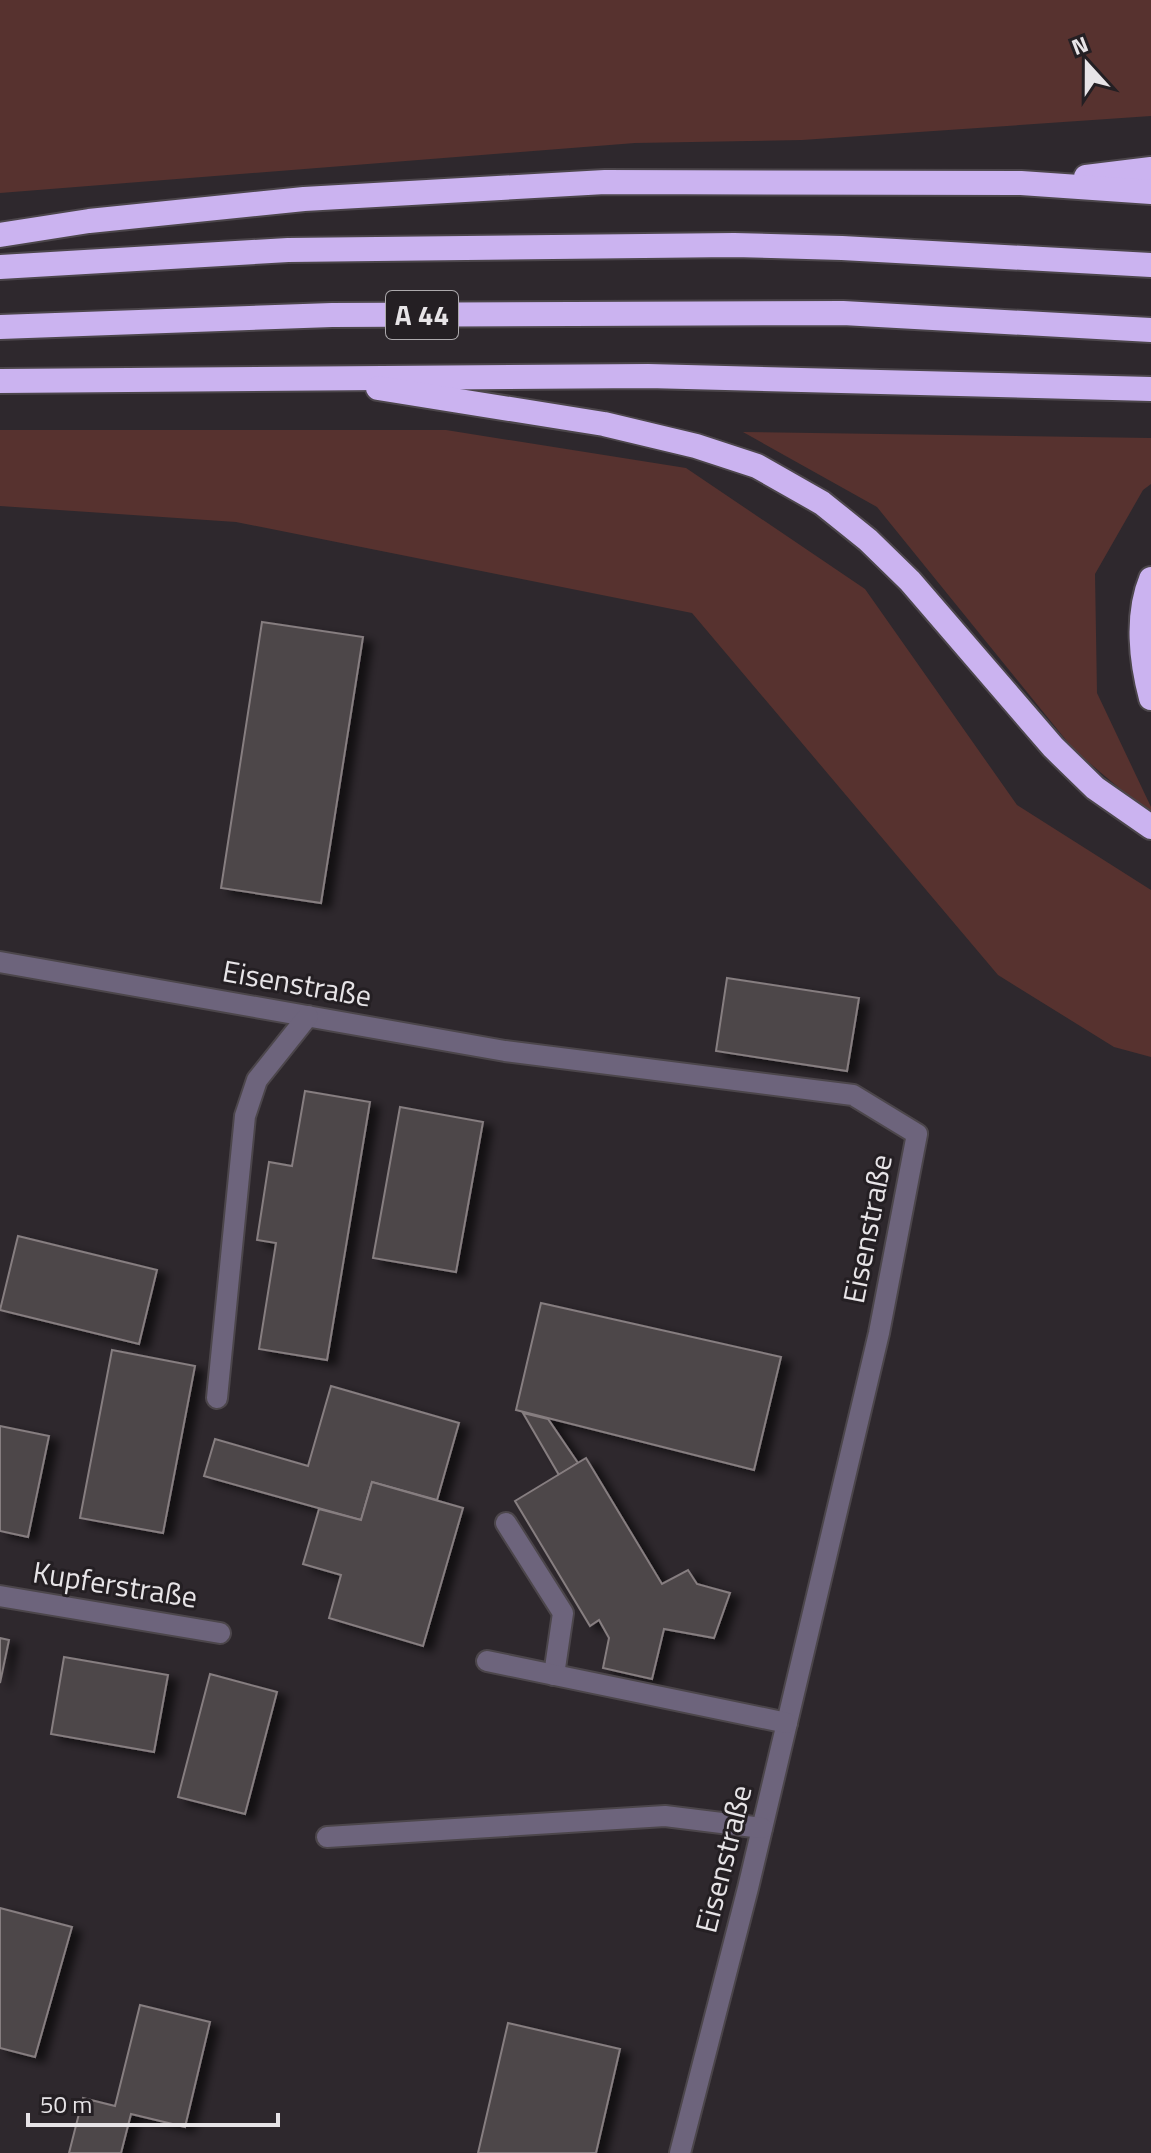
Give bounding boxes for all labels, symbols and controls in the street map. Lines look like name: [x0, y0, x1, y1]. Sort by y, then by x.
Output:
north arrow: [1047, 24, 1127, 104]
text: N: [1067, 27, 1093, 64]
road number: A 44: [386, 291, 458, 339]
street label: Eisenstraße: [219, 947, 375, 1019]
street label: Eisenstraße: [830, 1150, 904, 1307]
street label: Kupferstraße: [30, 1548, 201, 1620]
street label: Eisenstraße: [682, 1780, 764, 1937]
scale bar: [28, 2077, 278, 2127]
text: 50 m: [40, 2086, 92, 2122]

